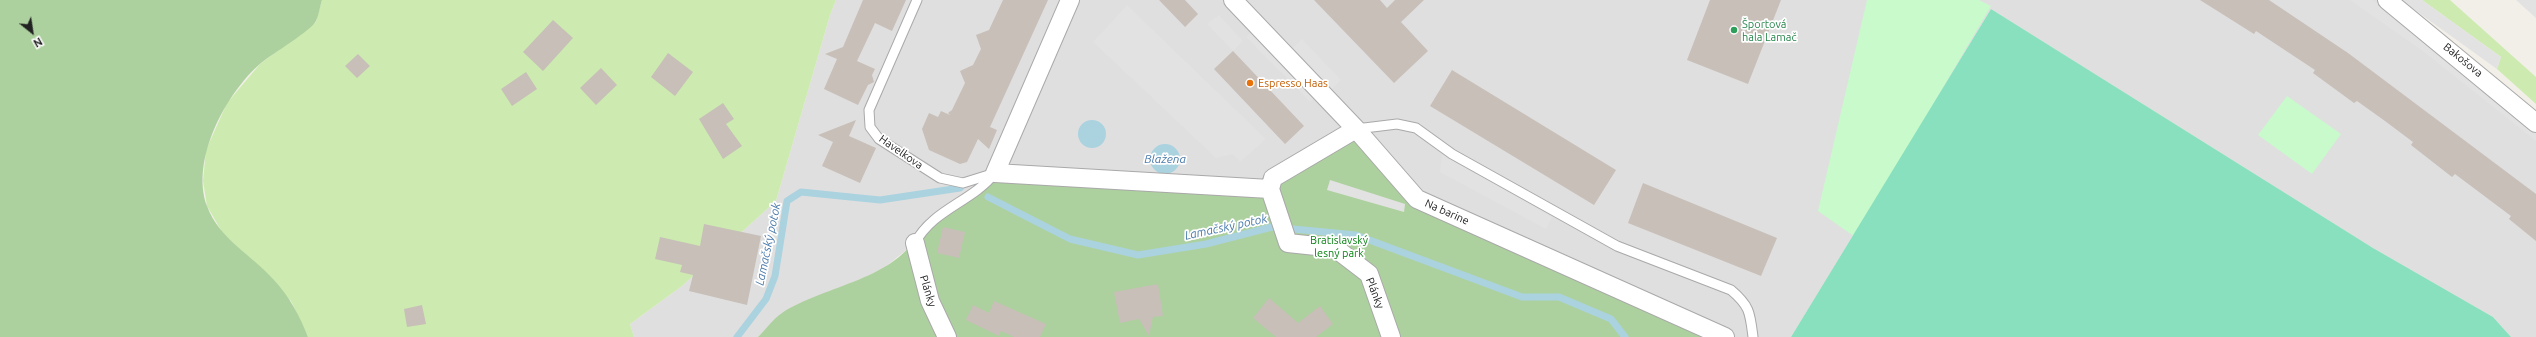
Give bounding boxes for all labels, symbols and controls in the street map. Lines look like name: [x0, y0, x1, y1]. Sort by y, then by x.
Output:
north arrow: [12, 12, 52, 52]
place label: Športová hala Lamač: [1742, 17, 1797, 43]
marker: Športová hala Lamač: [1729, 25, 1739, 35]
text: N: [31, 35, 45, 50]
street label: Bakošova: [2441, 40, 2485, 80]
place label: Espresso Haas: [1258, 76, 1328, 90]
marker: Espresso Haas: [1245, 78, 1255, 88]
street label: Havelkova: [877, 132, 925, 172]
water label: Blažena: [1144, 152, 1186, 166]
street label: Na barine: [1423, 196, 1471, 228]
water label: Lamačský potok: [752, 201, 784, 287]
water label: Lamačský potok: [1183, 211, 1269, 243]
park label: Bratislavský lesný park: [1310, 233, 1368, 259]
street label: Plánky: [917, 274, 939, 308]
street label: Plánky: [1363, 276, 1387, 310]

